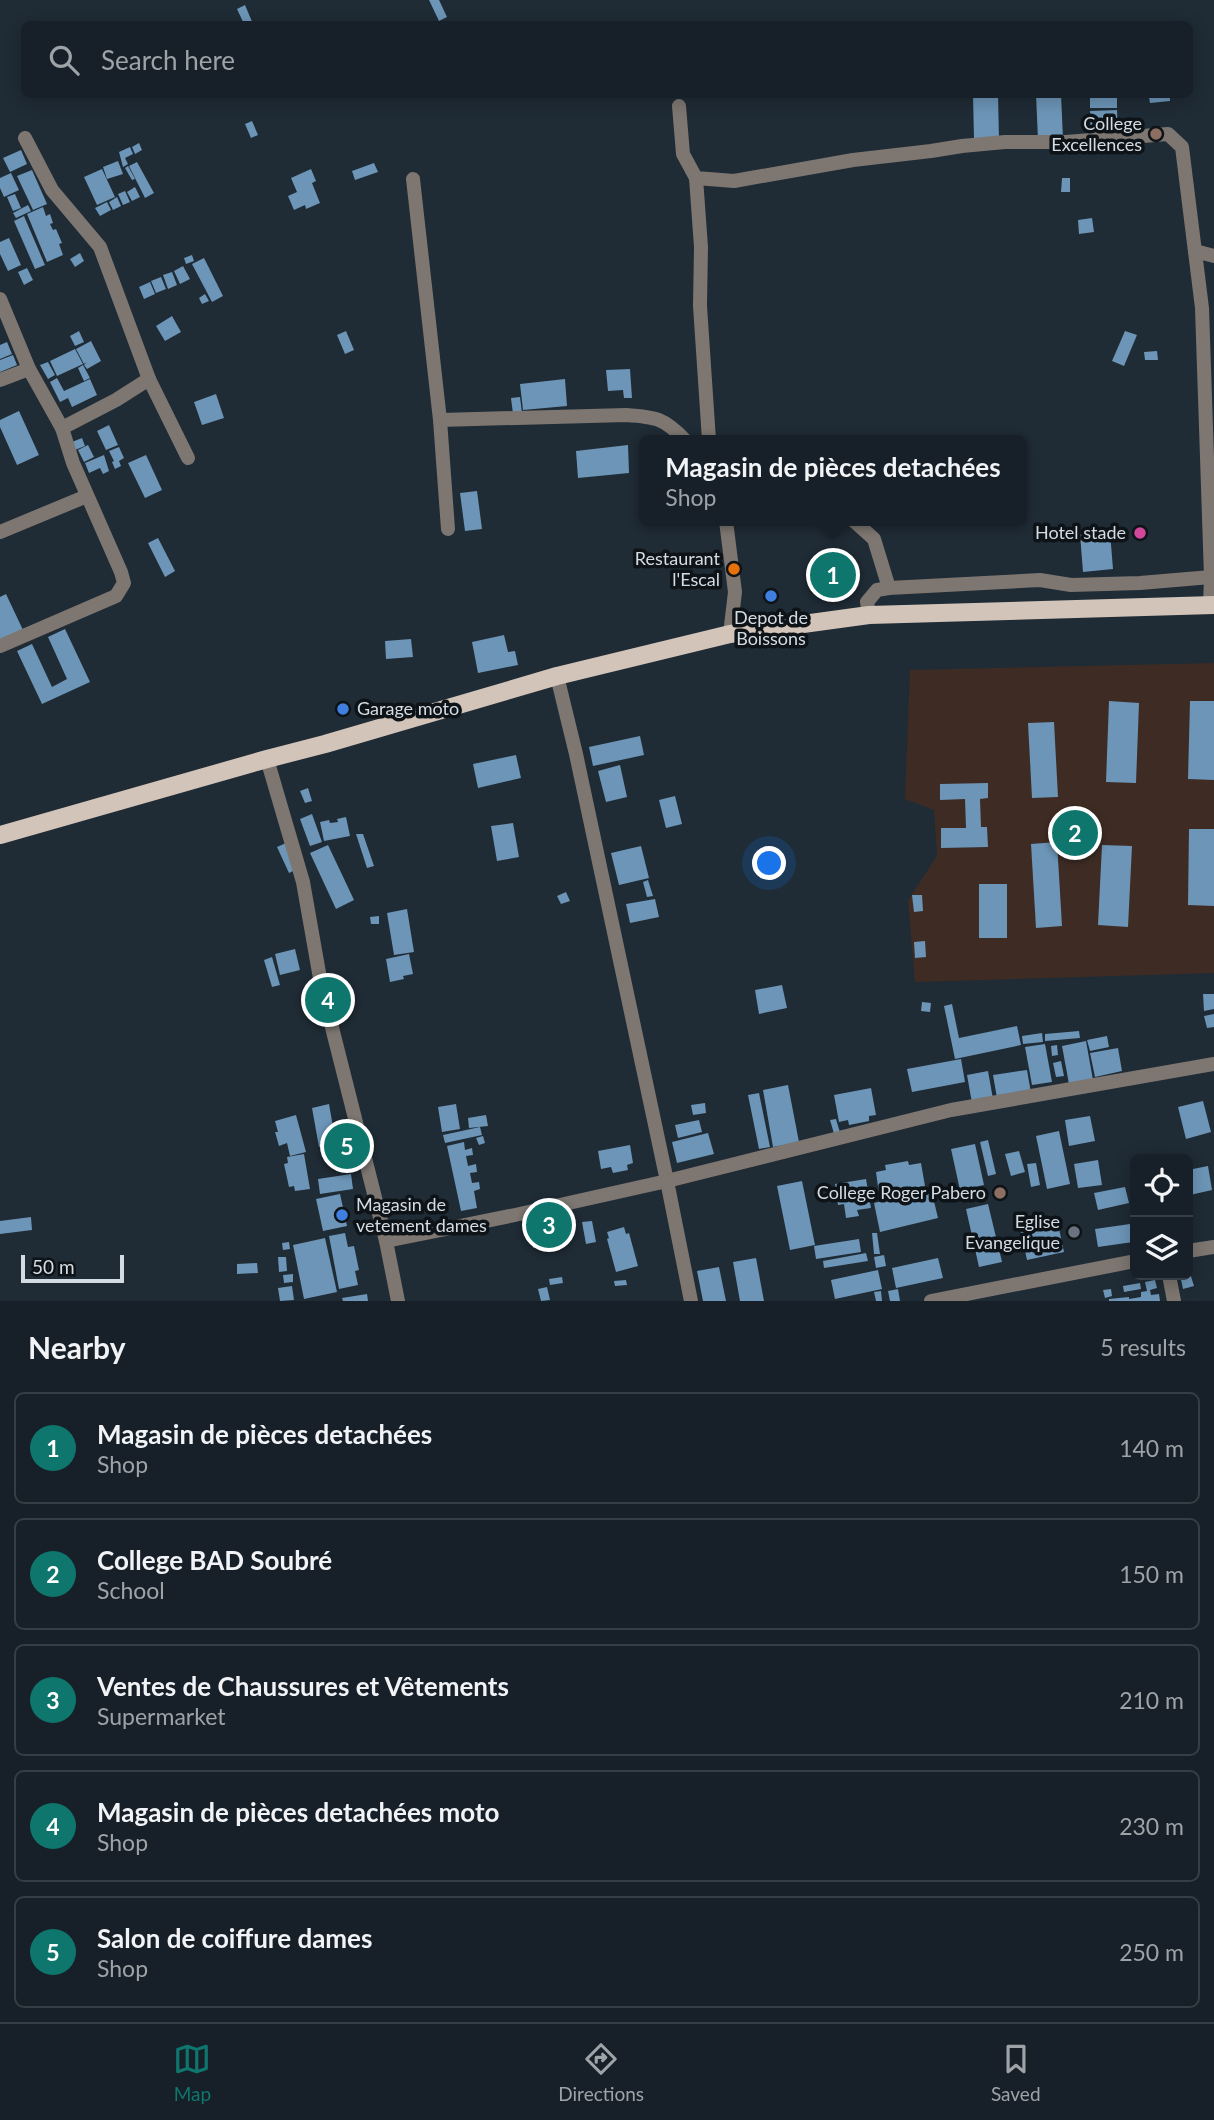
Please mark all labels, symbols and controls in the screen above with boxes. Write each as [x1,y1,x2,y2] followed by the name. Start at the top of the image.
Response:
[21,21,1193,98] search box
[45,41,83,79] icon: search
[101,44,235,76] text: Search here
[1051,112,1142,155] place label: College Excellences
[1148,126,1164,142] marker: College Excellences
[639,435,1027,526] popup
[665,451,1001,483] text: Magasin de pièces detachées
[665,483,716,511] text: Shop
[1035,521,1126,543] place label: Hotel stade
[1132,525,1148,541] marker: Hotel stade
[635,547,721,590] place label: Restaurant l'Escal
[810,549,856,601] pin: 1
[726,561,742,577] marker: Restaurant l'Escal
[763,588,779,604] marker: Depot de Boissons
[734,606,808,649] place label: Depot de Boissons
[357,697,459,719] place label: Garage moto
[335,701,351,717] marker: Garage moto
[1052,807,1098,859] pin: 2
[752,846,786,880] your location
[305,974,351,1026] pin: 4
[324,1120,370,1172] pin: 5
[1130,1154,1193,1280] map controls
[1130,1154,1193,1217] button: locate
[817,1181,986,1203] place label: College Roger Pabero
[992,1185,1008,1201] marker: College Roger Pabero
[356,1193,487,1236] place label: Magasin de vetement dames
[526,1199,572,1251] pin: 3
[334,1207,350,1223] marker: Magasin de vetement dames
[965,1210,1060,1253] place label: Eglise Evangelique
[1130,1217,1193,1280] button: layers
[1066,1224,1082,1240] marker: Eglise Evangelique
[21,1252,124,1284] scale bar
[32,1255,75,1278] text: 50 m
[28,1329,126,1365] text: Nearby
[1100,1333,1186,1361] text: 5 results
[97,1418,432,1450] text: Magasin de pièces detachées
[46,1434,60,1462] text: 1
[1119,1434,1184,1462] text: 140 m
[97,1450,148,1478] text: Shop
[97,1544,332,1576] text: College BAD Soubré
[46,1560,60,1588] text: 2
[1119,1560,1184,1588] text: 150 m
[97,1576,165,1604] text: School
[97,1670,509,1702] text: Ventes de Chaussures et Vêtements
[46,1686,60,1714] text: 3
[1119,1686,1184,1714] text: 210 m
[97,1702,226,1730] text: Supermarket
[97,1796,500,1828] text: Magasin de pièces detachées moto
[46,1812,60,1840] text: 4
[1119,1812,1184,1840] text: 230 m
[97,1828,148,1856] text: Shop
[97,1922,372,1954] text: Salon de coiffure dames
[46,1938,60,1966] text: 5
[1119,1938,1184,1966] text: 250 m
[97,1954,148,1982] text: Shop
[173,2040,211,2105] tab: Map
[558,2040,644,2105] tab: Directions
[991,2040,1041,2105] tab: Saved

